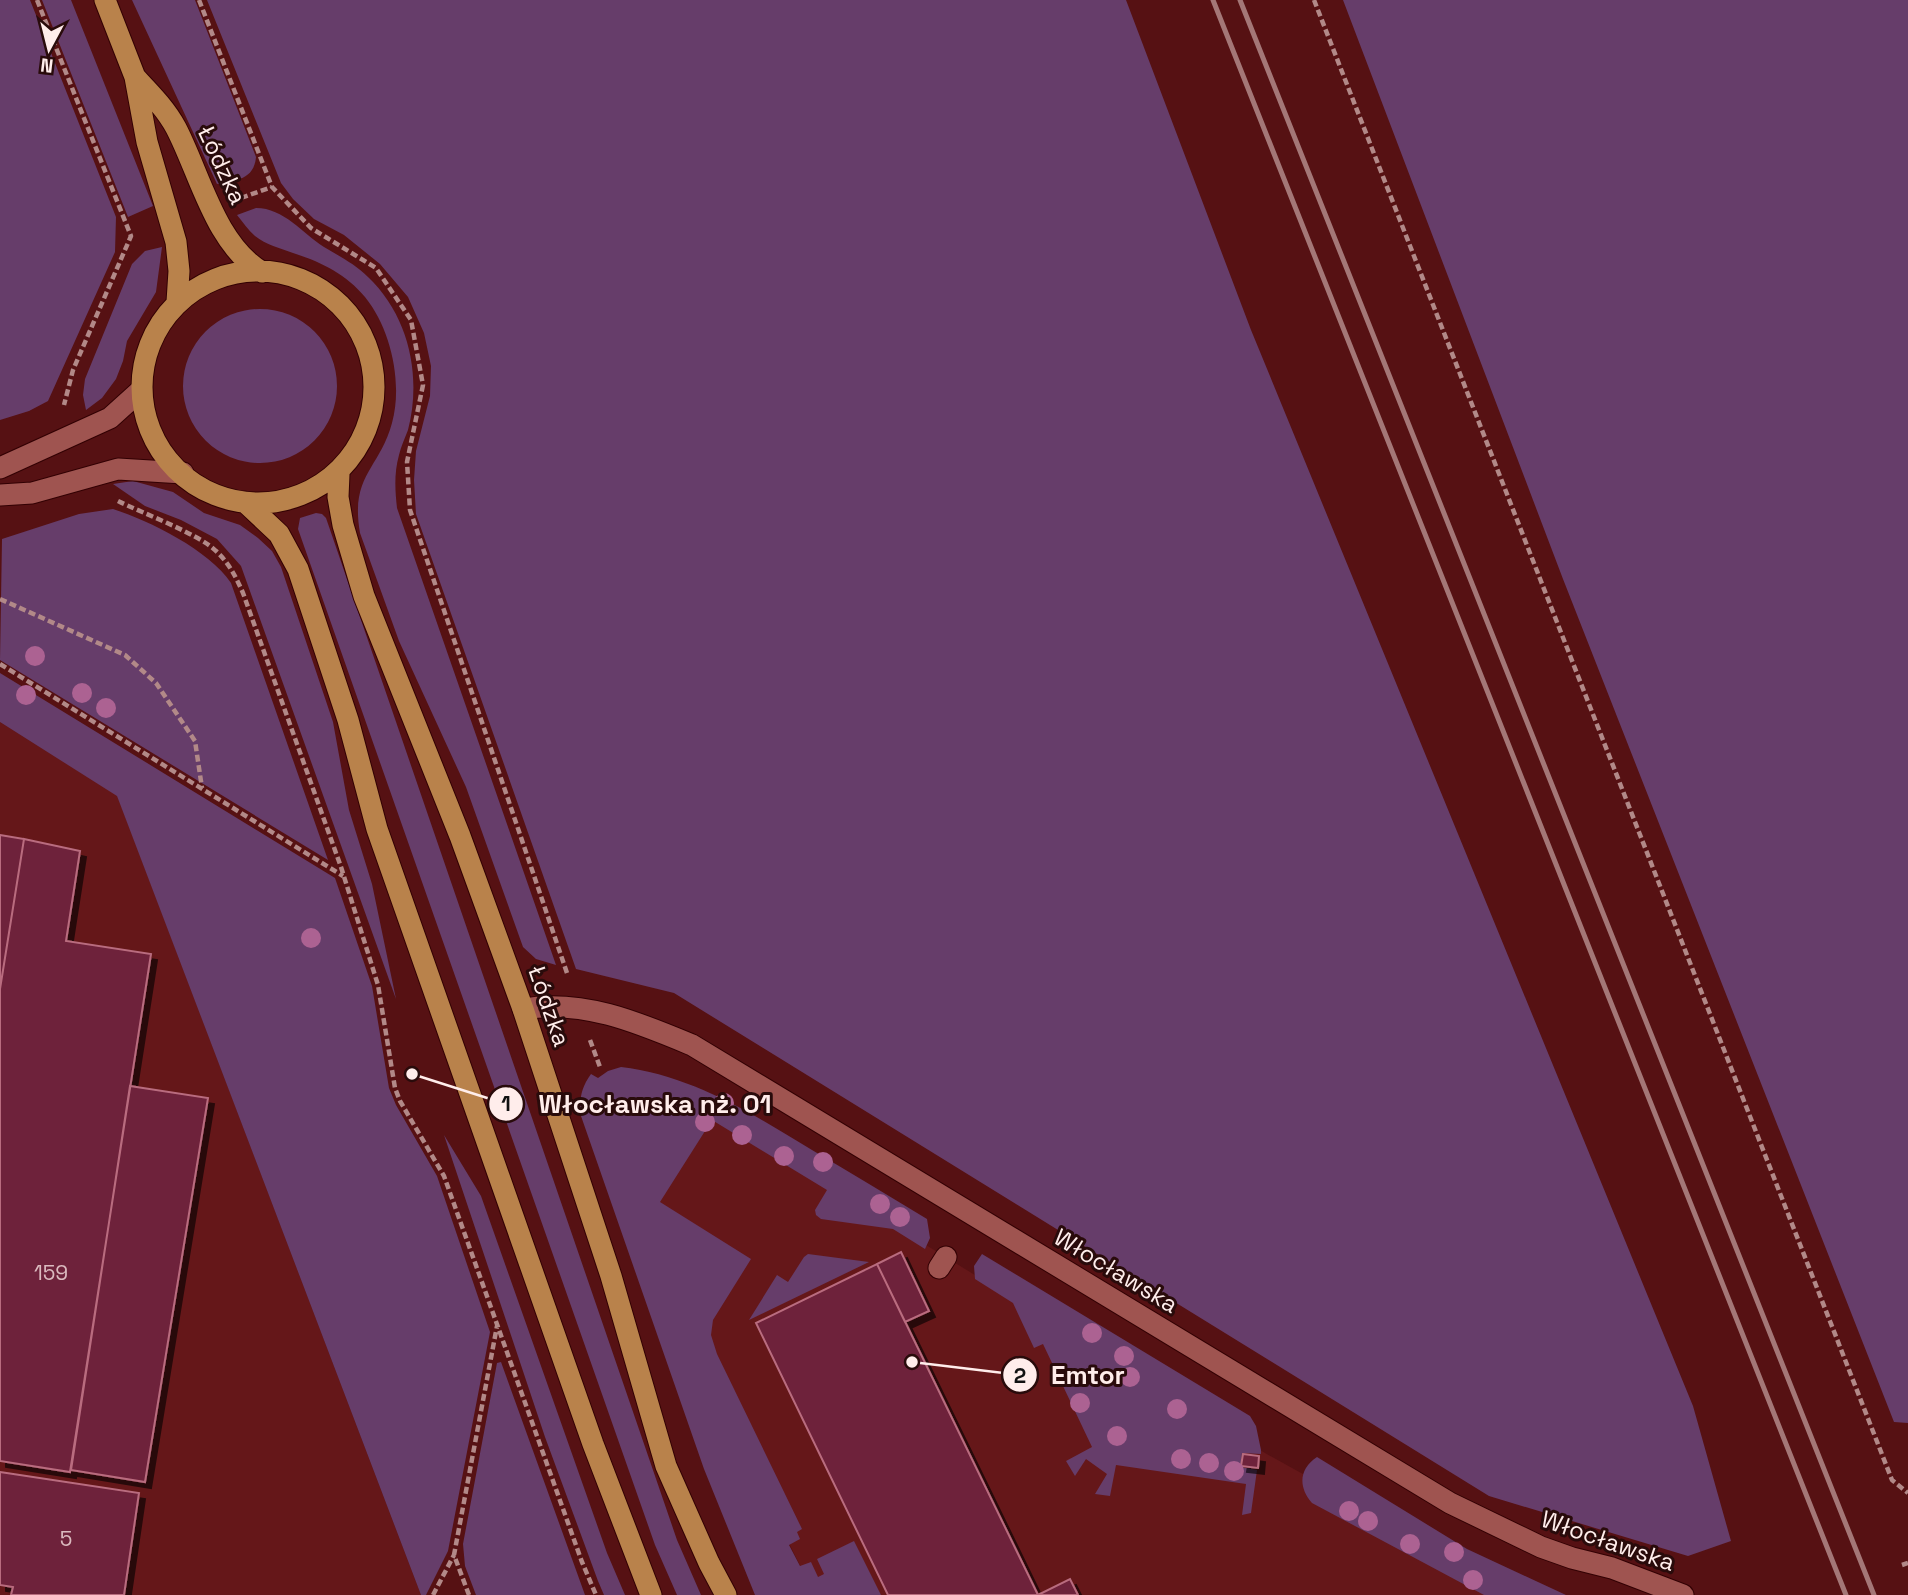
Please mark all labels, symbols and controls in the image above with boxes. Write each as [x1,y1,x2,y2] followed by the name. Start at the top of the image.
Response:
[14,14,84,84] north arrow
[39,52,55,79] text: N
[191,120,254,209] street label: Łódzka
[521,961,578,1051] street label: Łódzka
[489,1080,785,1127] callout: Włocławska nż. 01
[539,1087,771,1121] text: Włocławska nż. 01
[501,1090,511,1117] text: 1
[1049,1221,1184,1320] street label: Włocławska
[34,1259,68,1286] house number: 159
[1002,1352,1139,1399] callout: Emtor
[1051,1358,1125,1392] text: Emtor
[1014,1362,1026,1389] text: 2
[1537,1503,1679,1578] street label: Włocławska
[60,1525,72,1552] house number: 5

